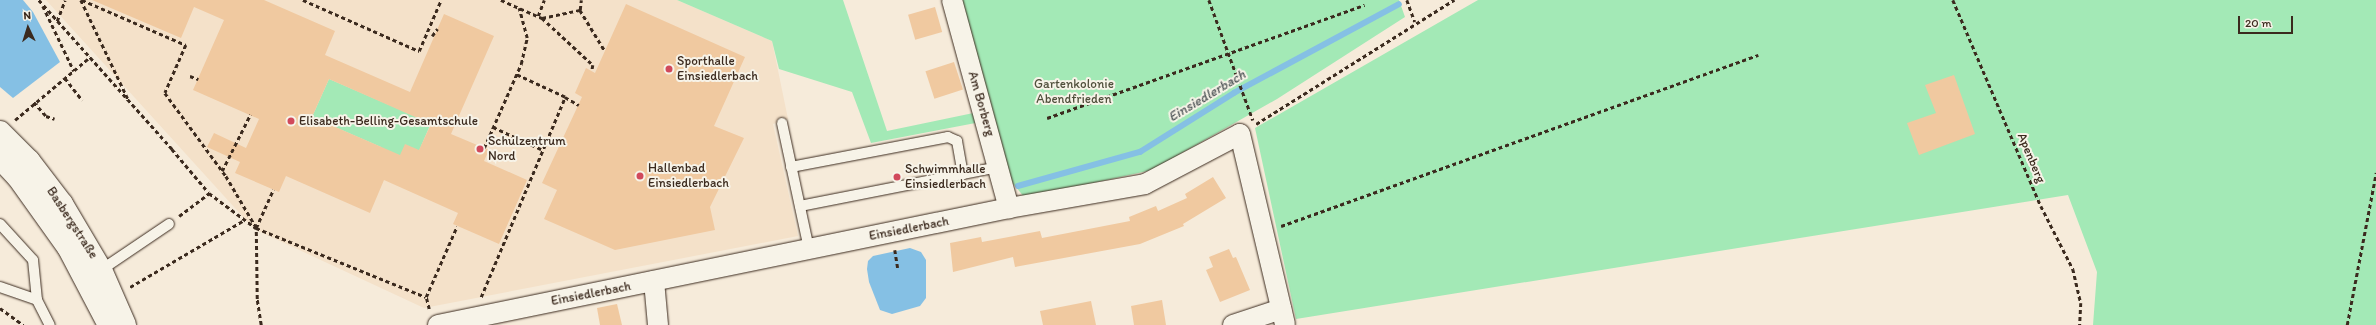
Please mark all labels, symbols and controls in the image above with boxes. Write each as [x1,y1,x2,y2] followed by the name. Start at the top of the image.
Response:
[8,8,48,48] north arrow
[2240,8,2295,34] scale bar
[23,9,31,22] text: N
[2245,16,2272,30] text: 20 m
[677,54,758,85] place label: Sporthalle Einsiedlerbach
[664,64,674,74] marker: Sporthalle Einsiedlerbach
[1165,66,1249,126] water label: Einsiedlerbach
[964,70,998,138] street label: Am Borberg
[1034,77,1114,108] park label: Gartenkolonie Abendfrieden
[299,113,478,129] place label: Elisabeth-Belling-Gesamtschule
[286,116,296,126] marker: Elisabeth-Belling-Gesamtschule
[2013,131,2049,185] street label: Apenberg
[488,134,566,165] place label: Schulzentrum Nord
[475,144,485,154] marker: Schulzentrum Nord
[648,161,729,192] place label: Hallenbad Einsiedlerbach
[905,162,986,193] place label: Schwimmhalle Einsiedlerbach
[635,171,645,181] marker: Hallenbad Einsiedlerbach
[892,172,902,182] marker: Schwimmhalle Einsiedlerbach
[43,184,101,262] street label: Basbergstraße
[868,214,950,244] street label: Einsiedlerbach
[550,279,632,309] street label: Einsiedlerbach

